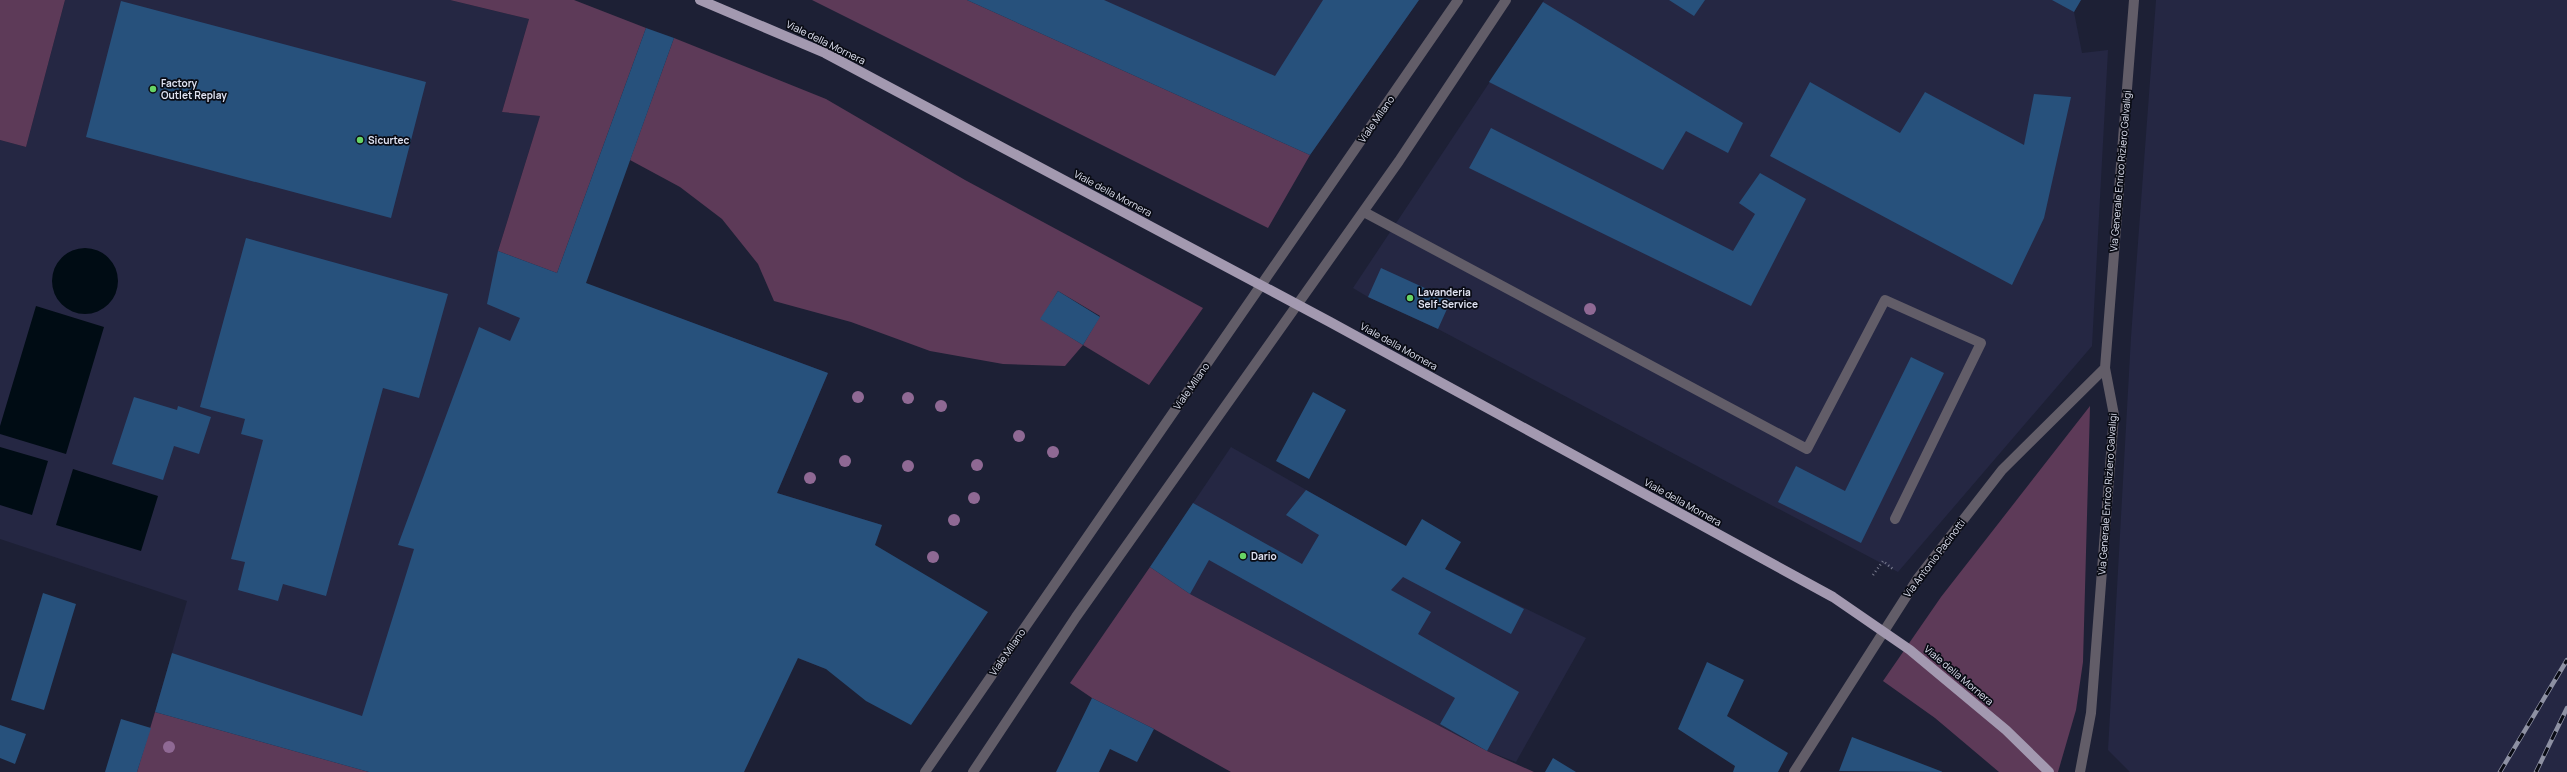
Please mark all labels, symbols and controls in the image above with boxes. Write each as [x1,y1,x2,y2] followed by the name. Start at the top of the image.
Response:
[784,17,868,67] street label: Viale della Mornera
[161,76,227,102] place label: Factory Outlet Replay
[148,84,158,94] marker: Factory Outlet Replay
[2106,90,2134,252] street label: Via Generale Enrico Riziero Galvaligi
[1355,93,1397,145] street label: Viale Milano
[368,133,409,147] place label: Sicurtec
[355,135,365,145] marker: Sicurtec
[1072,167,1154,219] street label: Viale della Mornera
[1418,285,1478,311] place label: Lavanderia Self-Service
[1405,293,1415,303] marker: Lavanderia Self-Service
[1358,319,1440,373] street label: Viale della Mornera
[1170,360,1212,412] street label: Viale Milano
[2094,413,2120,575] street label: Via Generale Enrico Riziero Galvaligi
[1642,475,1724,529] street label: Viale della Mornera
[1900,516,1968,600] street label: Via Antonio Pacinotti
[1251,549,1277,563] place label: Dario
[1238,551,1248,561] marker: Dario
[986,626,1028,678] street label: Viale Milano
[1921,642,1997,708] street label: Viale della Mornera

